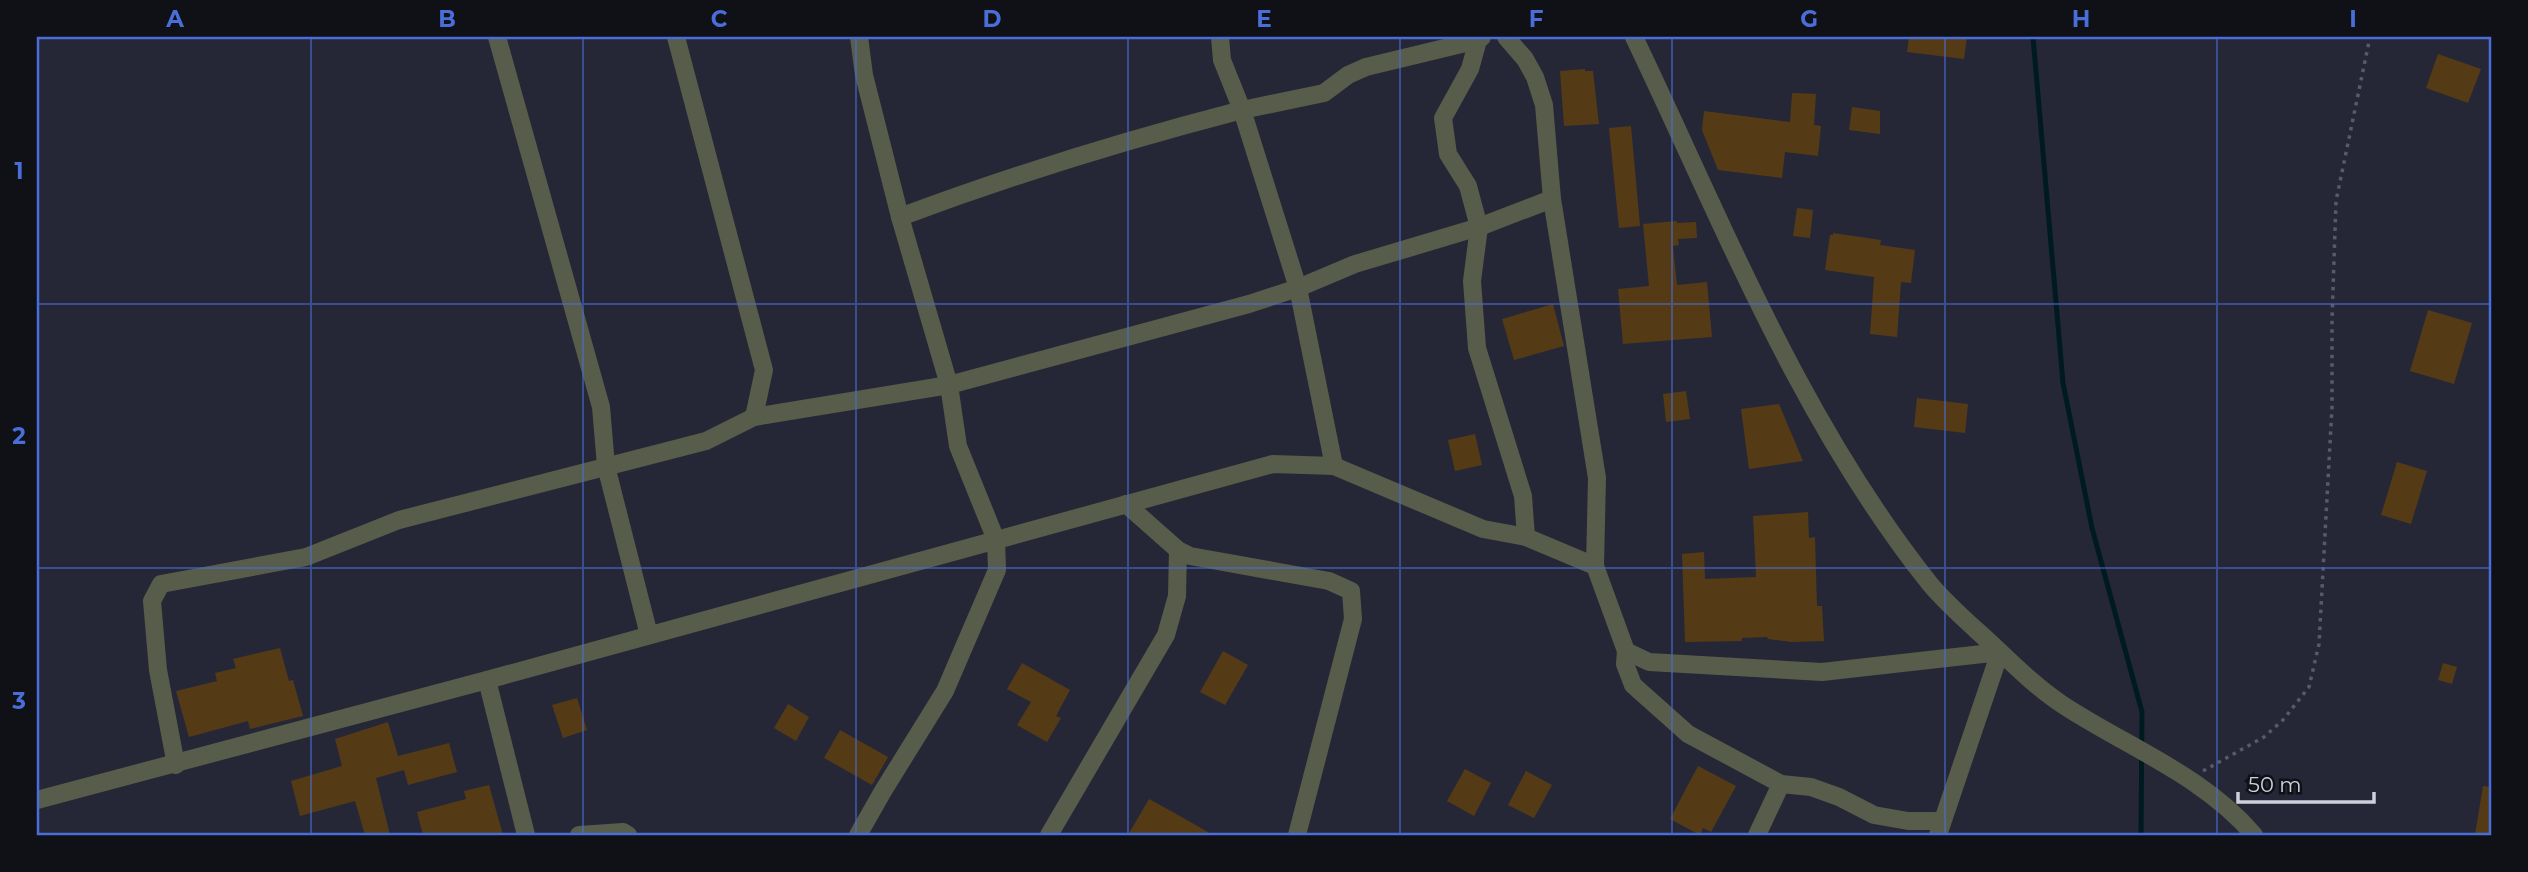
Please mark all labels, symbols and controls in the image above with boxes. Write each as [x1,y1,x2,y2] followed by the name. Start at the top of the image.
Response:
[165,5,184,33] text: A
[438,5,456,33] text: B
[711,5,728,33] text: C
[983,5,1002,33] text: D
[1256,5,1272,33] text: E
[1529,5,1544,33] text: F
[1800,5,1818,33] text: G
[2072,5,2090,33] text: H
[2349,5,2357,33] text: I
[14,157,24,185] text: 1
[12,422,26,450] text: 2
[11,687,26,715] text: 3
[2238,760,2374,804] scale bar
[2248,772,2302,797] text: 50 m

